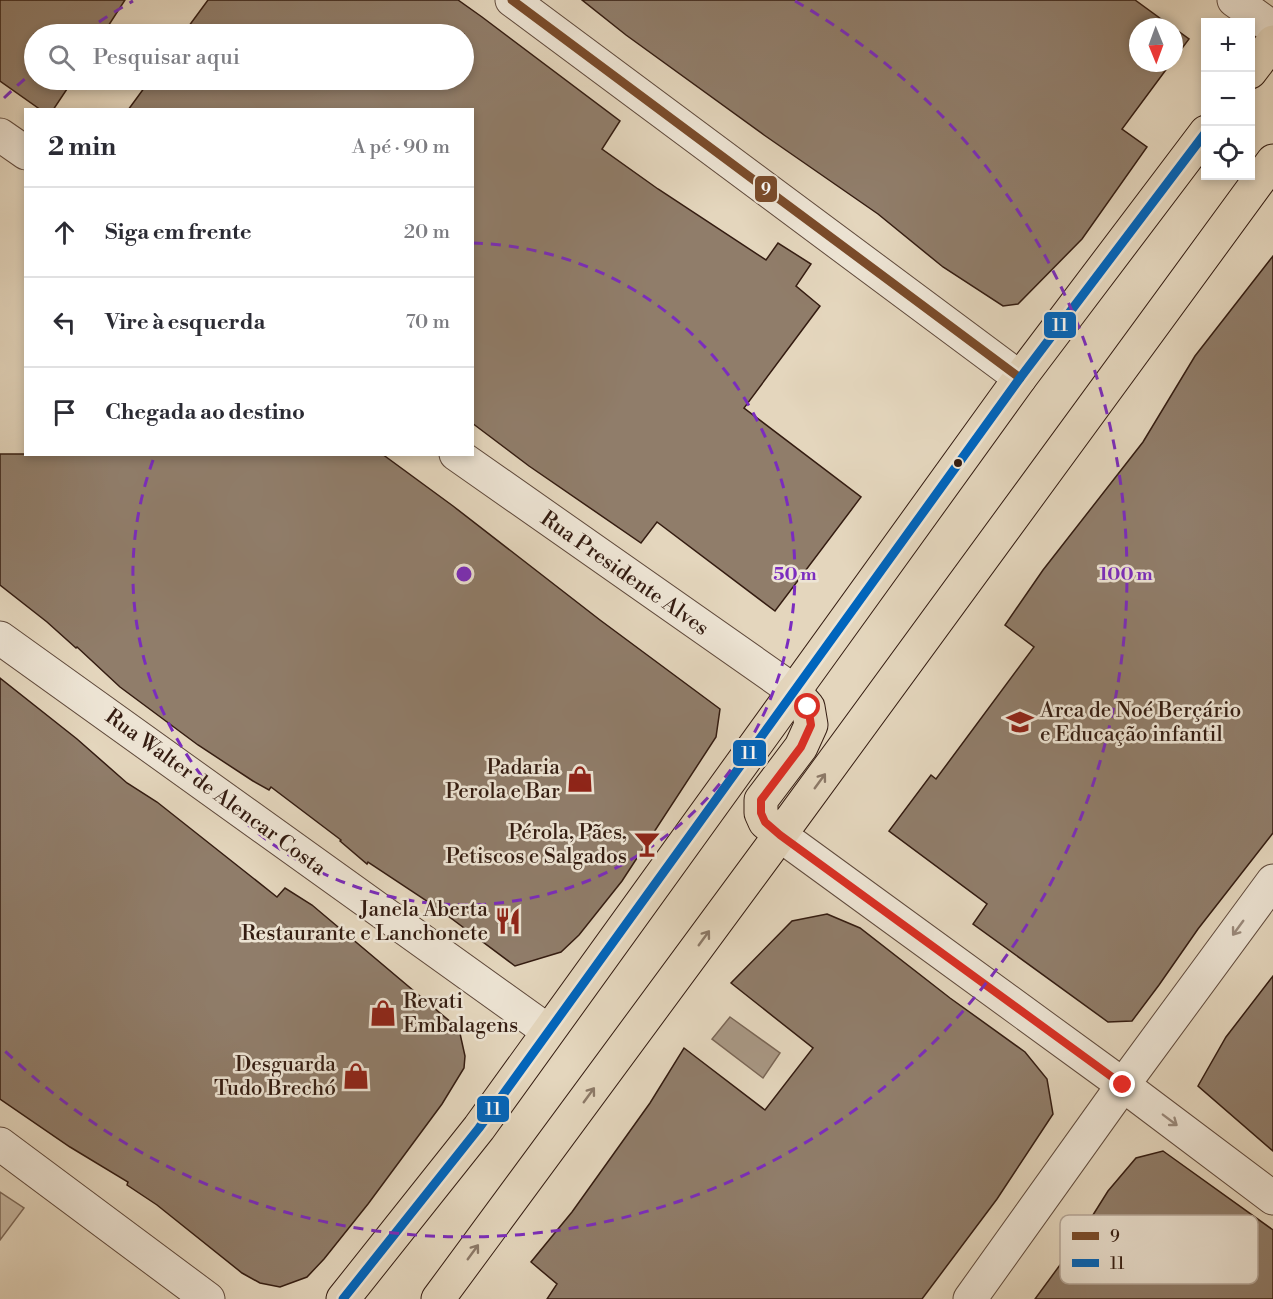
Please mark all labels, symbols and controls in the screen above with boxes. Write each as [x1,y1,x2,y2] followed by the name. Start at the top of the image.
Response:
[1129,18,1183,72] north arrow
[1201,18,1255,180] map controls
[1201,18,1255,72] button: +
[24,24,474,90] search box
[45,41,78,74] icon: search
[93,44,240,71] text: Pesquisar aqui
[1201,72,1255,126] button: −
[1201,126,1255,180] button: locate
[48,131,116,163] text: 2 min
[352,135,450,160] text: A pé · 90 m
[754,175,778,203] line badge: 9
[761,180,771,200] text: 9
[48,216,81,249] icon: ahead
[105,219,252,246] text: Siga em frente
[404,220,450,245] text: 20 m
[48,306,81,339] icon: left
[105,309,265,336] text: Vire à esquerda
[406,310,450,335] text: 70 m
[1043,311,1077,339] line badge: 11
[1052,316,1068,336] text: 11
[48,396,81,429] icon: arrive
[105,399,305,426] text: Chegada ao destino
[952,457,964,469] unlabelled marker
[535,506,714,642] street label: Rua Presidente Alves
[773,563,817,586] text: 50 m
[1099,563,1153,586] text: 100 m
[454,564,474,584] centre of rings
[794,693,820,719] route start
[1039,698,1241,748] place label: Arca de Noé Berçário e Educação infantil
[100,704,331,882] street label: Rua Walter de Alencar Costa
[1005,707,1035,737] school or university icon: Arca de Noé Berçário e Educação infantil
[732,739,767,767] line badge: 11
[741,744,757,764] text: 11
[445,755,560,805] place label: Padaria Perola e Bar
[565,764,595,794] shop icon: Padaria Perola e Bar
[814,773,826,789] one-way arrow
[446,820,627,870] place label: Pérola, Pães, Petiscos e Salgados
[632,829,662,859] bar icon: Pérola, Pães, Petiscos e Salgados
[241,897,488,947] place label: Janela Aberta Restaurante e Lanchonete
[493,906,523,936] restaurant icon: Janela Aberta Restaurante e Lanchonete
[1232,920,1245,936] one-way arrow
[698,930,711,946] one-way arrow
[403,989,518,1039] place label: Revati Embalagens
[368,998,398,1028] shop icon: Revati Embalagens
[214,1052,336,1102] place label: Desguarda Tudo Brechó
[341,1061,371,1091] shop icon: Desguarda Tudo Brechó
[1109,1071,1135,1097] route end
[582,1087,595,1103] one-way arrow
[476,1095,510,1123] line badge: 11
[485,1100,501,1120] text: 11
[1161,1114,1177,1127] one-way arrow
[1060,1215,1258,1284] legend
[1110,1227,1120,1247] text: 9
[467,1244,479,1260] one-way arrow
[1110,1254,1124,1274] text: 11

